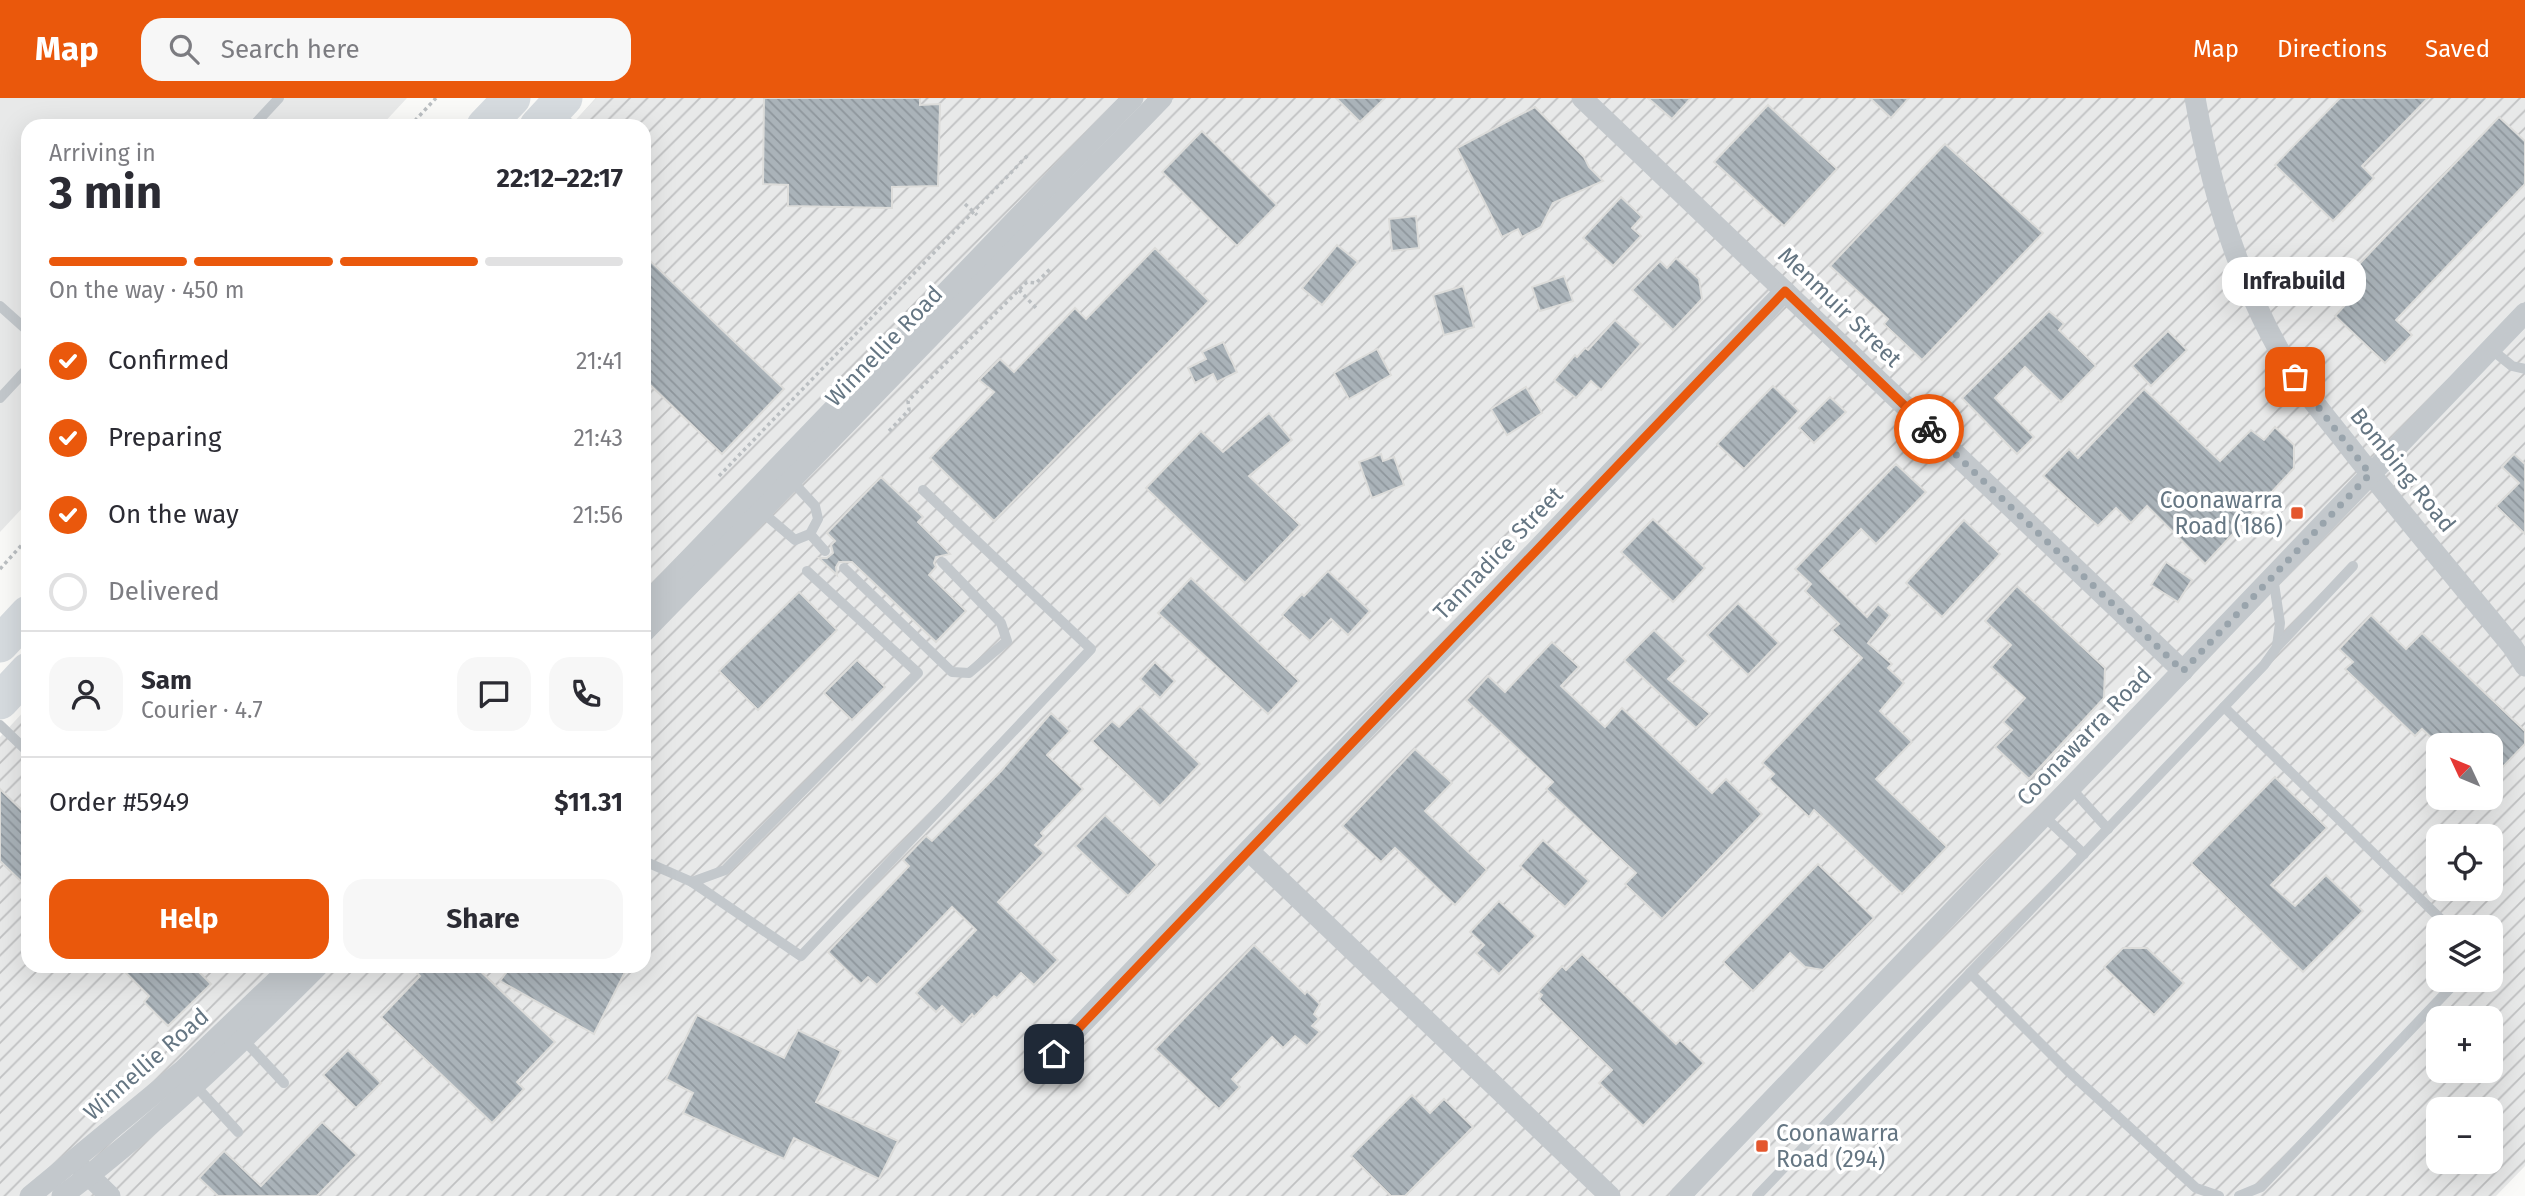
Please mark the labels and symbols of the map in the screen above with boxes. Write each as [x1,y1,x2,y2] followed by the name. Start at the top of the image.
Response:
[1772,241,1908,373] street label: Menmuir Street
[2223,258,2367,307] callout: Infrabuild
[820,280,948,412] street label: Winnellie Road
[2265,347,2325,407] pin
[1894,394,1964,464] courier
[2344,402,2462,538] street label: Bombing Road
[1427,480,1569,625] street label: Tannadice Street
[2160,486,2283,540] place label: Coonawarra Road (186)
[2289,505,2305,521] marker: Coonawarra Road (186)
[2011,661,2157,811] street label: Coonawarra Road
[2426,733,2502,810] north arrow
[78,1002,214,1126] street label: Winnellie Road
[1024,1024,1084,1084] pin
[1776,1119,1899,1173] place label: Coonawarra Road (294)
[1754,1138,1770,1154] marker: Coonawarra Road (294)

